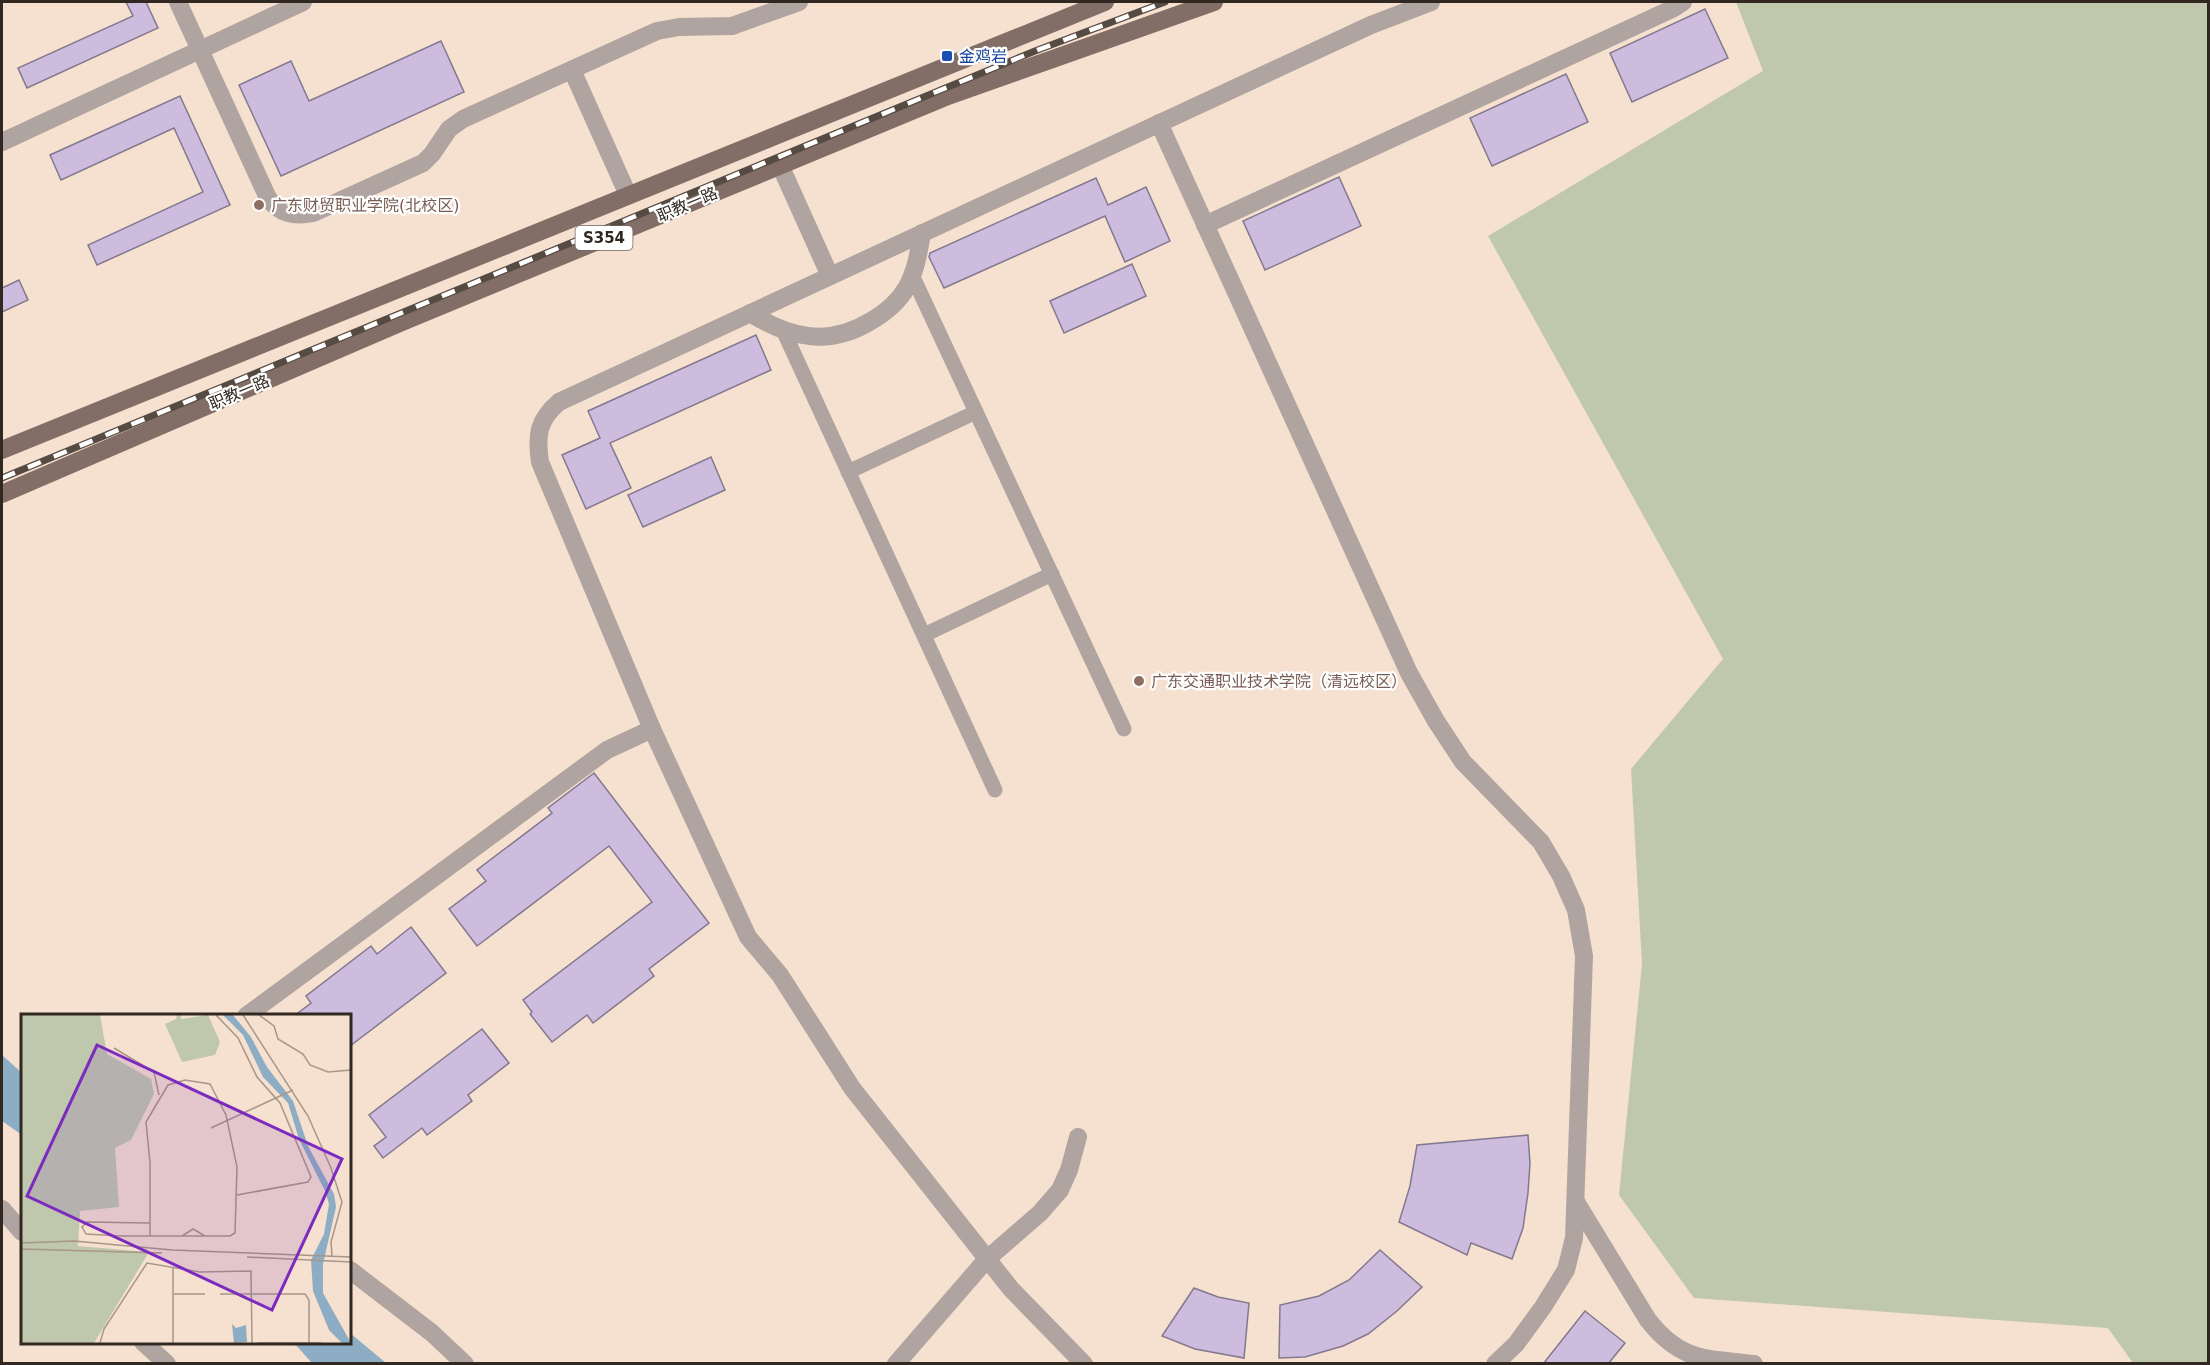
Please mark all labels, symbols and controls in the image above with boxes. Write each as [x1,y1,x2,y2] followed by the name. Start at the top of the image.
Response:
[959,47,1007,66] place label: 金鸡岩
[940,49,954,63] marker: 金鸡岩
[654,183,720,226] street label: 职教一路
[271,196,460,215] place label: 广东财贸职业学院(北校区)
[252,198,266,212] marker: 广东财贸职业学院(北校区)
[576,226,632,250] road number: S354
[206,371,272,414] street label: 职教一路
[1151,672,1407,691] place label: 广东交通职业技术学院（清远校区）
[1132,674,1146,688] marker: 广东交通职业技术学院（清远校区）
[21,1014,351,1344] inset map

